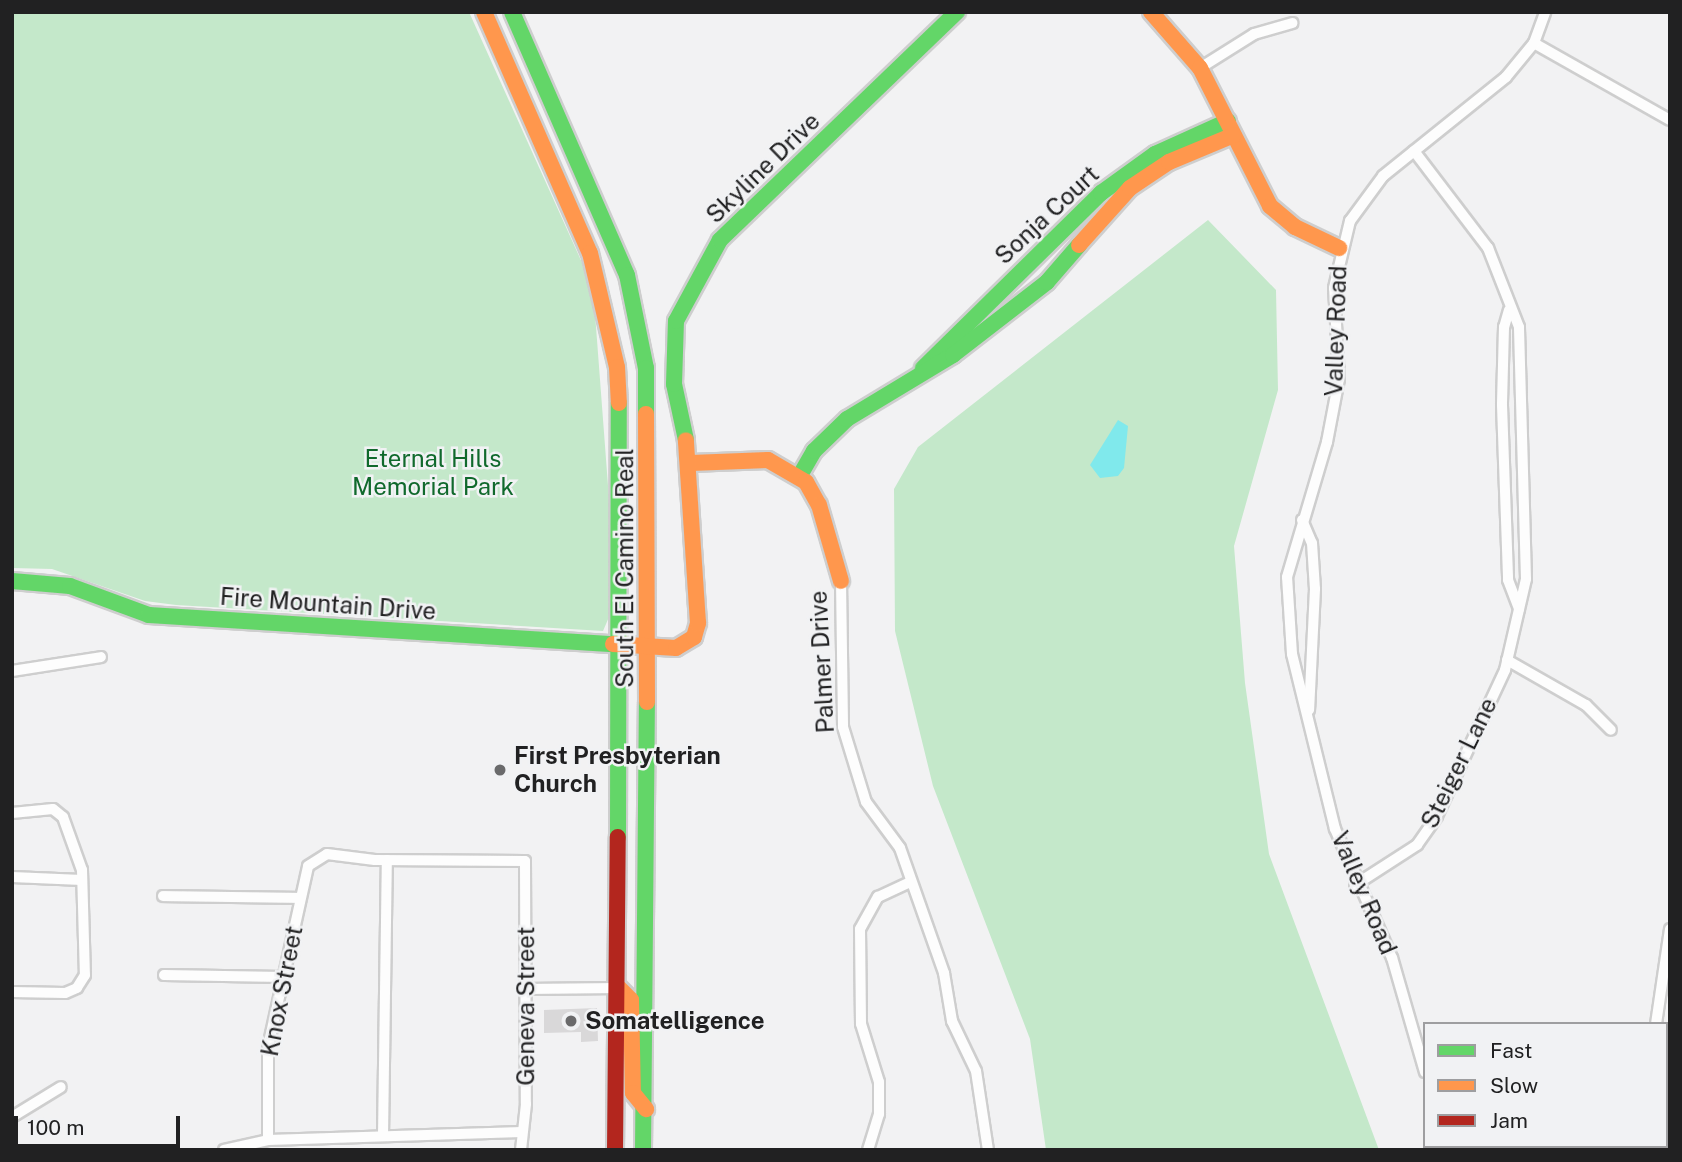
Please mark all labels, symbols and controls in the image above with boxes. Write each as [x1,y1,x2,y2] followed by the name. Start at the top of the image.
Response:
[700,107,826,229] street label: Skyline Drive
[989,160,1105,270] street label: Sonja Court
[1319,265,1353,397] street label: Valley Road
[352,445,514,501] park label: Eternal Hills Memorial Park
[611,448,639,688] street label: South El Camino Real
[219,582,437,626] street label: Fire Mountain Drive
[804,590,840,734] street label: Palmer Drive
[1415,693,1503,833] street label: Steiger Lane
[514,742,721,798] place label: First Presbyterian Church
[492,762,508,778] marker: First Presbyterian Church
[1325,827,1403,959] street label: Valley Road
[255,923,309,1059] street label: Knox Street
[512,926,540,1086] street label: Geneva Street
[585,1007,765,1035] place label: Somatelligence
[563,1013,579,1029] marker: Somatelligence
[1423,1022,1668,1148] legend
[1490,1038,1532,1063] text: Fast
[1490,1073,1538,1098] text: Slow
[18,1102,184,1146] scale bar
[1490,1108,1528,1133] text: Jam
[27,1115,84,1140] text: 100 m

